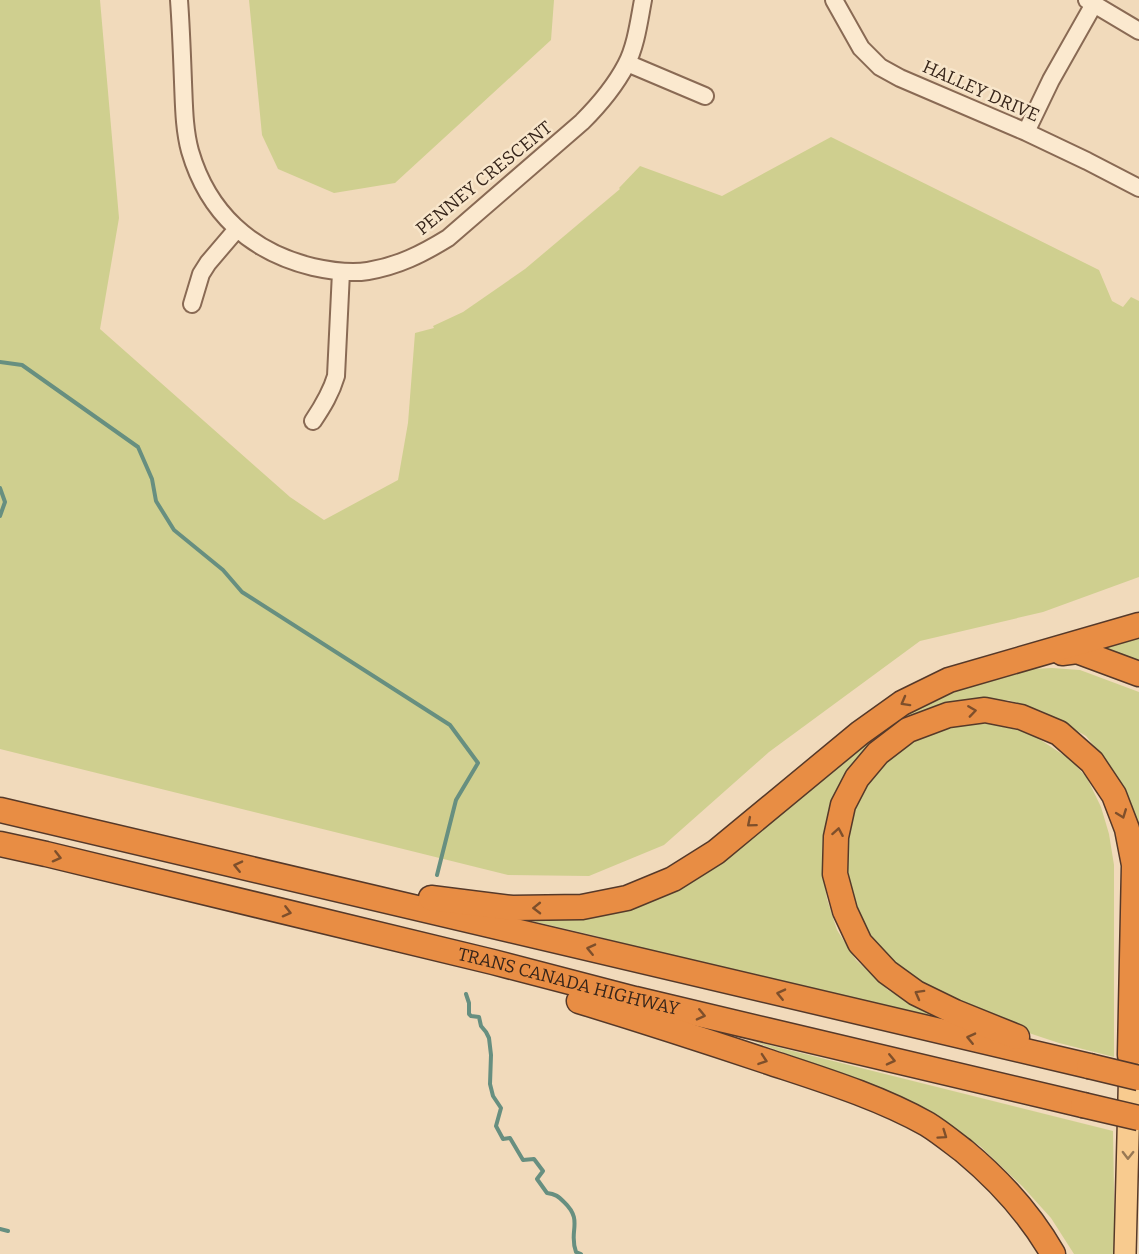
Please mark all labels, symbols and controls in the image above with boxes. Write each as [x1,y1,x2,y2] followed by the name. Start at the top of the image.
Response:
[919,55,1043,127] street label: HALLEY DRIVE
[412,116,557,240] street label: PENNEY CRESCENT
[900,695,911,706] one-way arrow
[967,706,976,718] one-way arrow
[1114,808,1127,819] one-way arrow
[747,815,758,826] one-way arrow
[831,827,843,836] one-way arrow
[52,849,62,862] one-way arrow
[233,860,243,873] one-way arrow
[533,901,542,914] one-way arrow
[282,905,292,918] one-way arrow
[456,943,682,1020] street label: TRANS CANADA HIGHWAY
[586,943,596,956] one-way arrow
[776,988,786,1001] one-way arrow
[915,990,926,1001] one-way arrow
[696,1008,706,1021] one-way arrow
[966,1033,976,1046] one-way arrow
[757,1053,768,1066] one-way arrow
[885,1053,895,1066] one-way arrow
[936,1128,947,1139] one-way arrow
[1121,1151,1134,1160] one-way arrow

